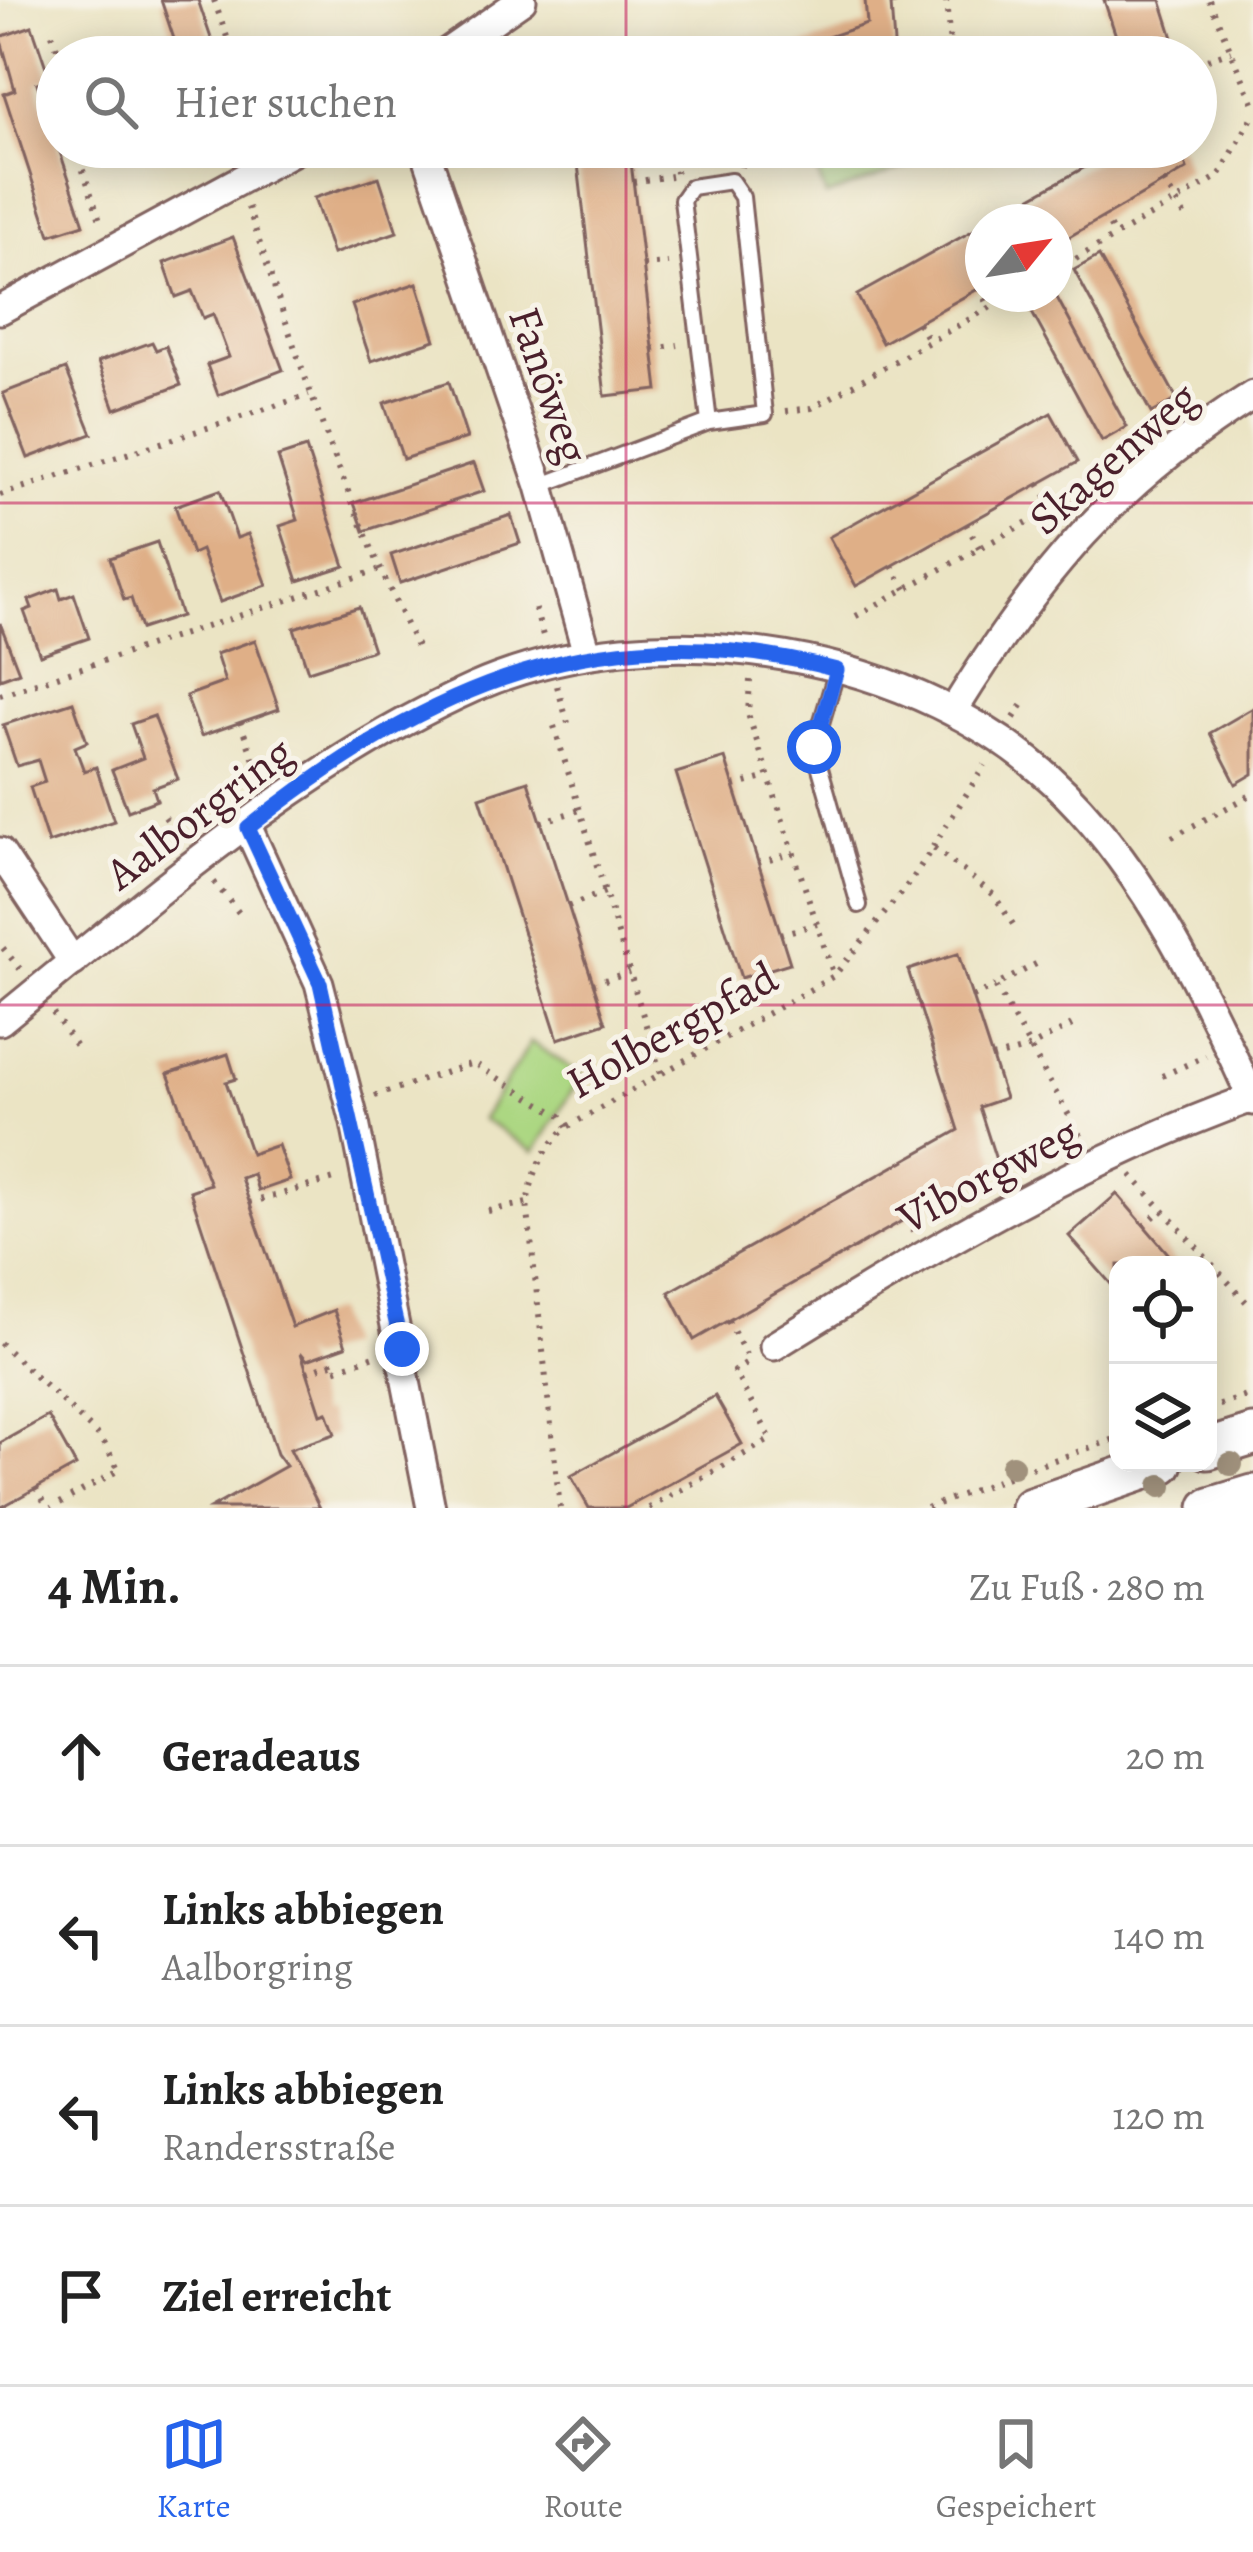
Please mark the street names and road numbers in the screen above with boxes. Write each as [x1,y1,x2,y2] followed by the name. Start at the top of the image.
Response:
[493,298,605,472] street label: Fanöweg
[1015,367,1211,549] street label: Skagenweg
[92,722,306,905] street label: Aalborgring
[555,946,789,1113] street label: Holbergpfad
[886,1101,1089,1249] street label: Viborgweg

